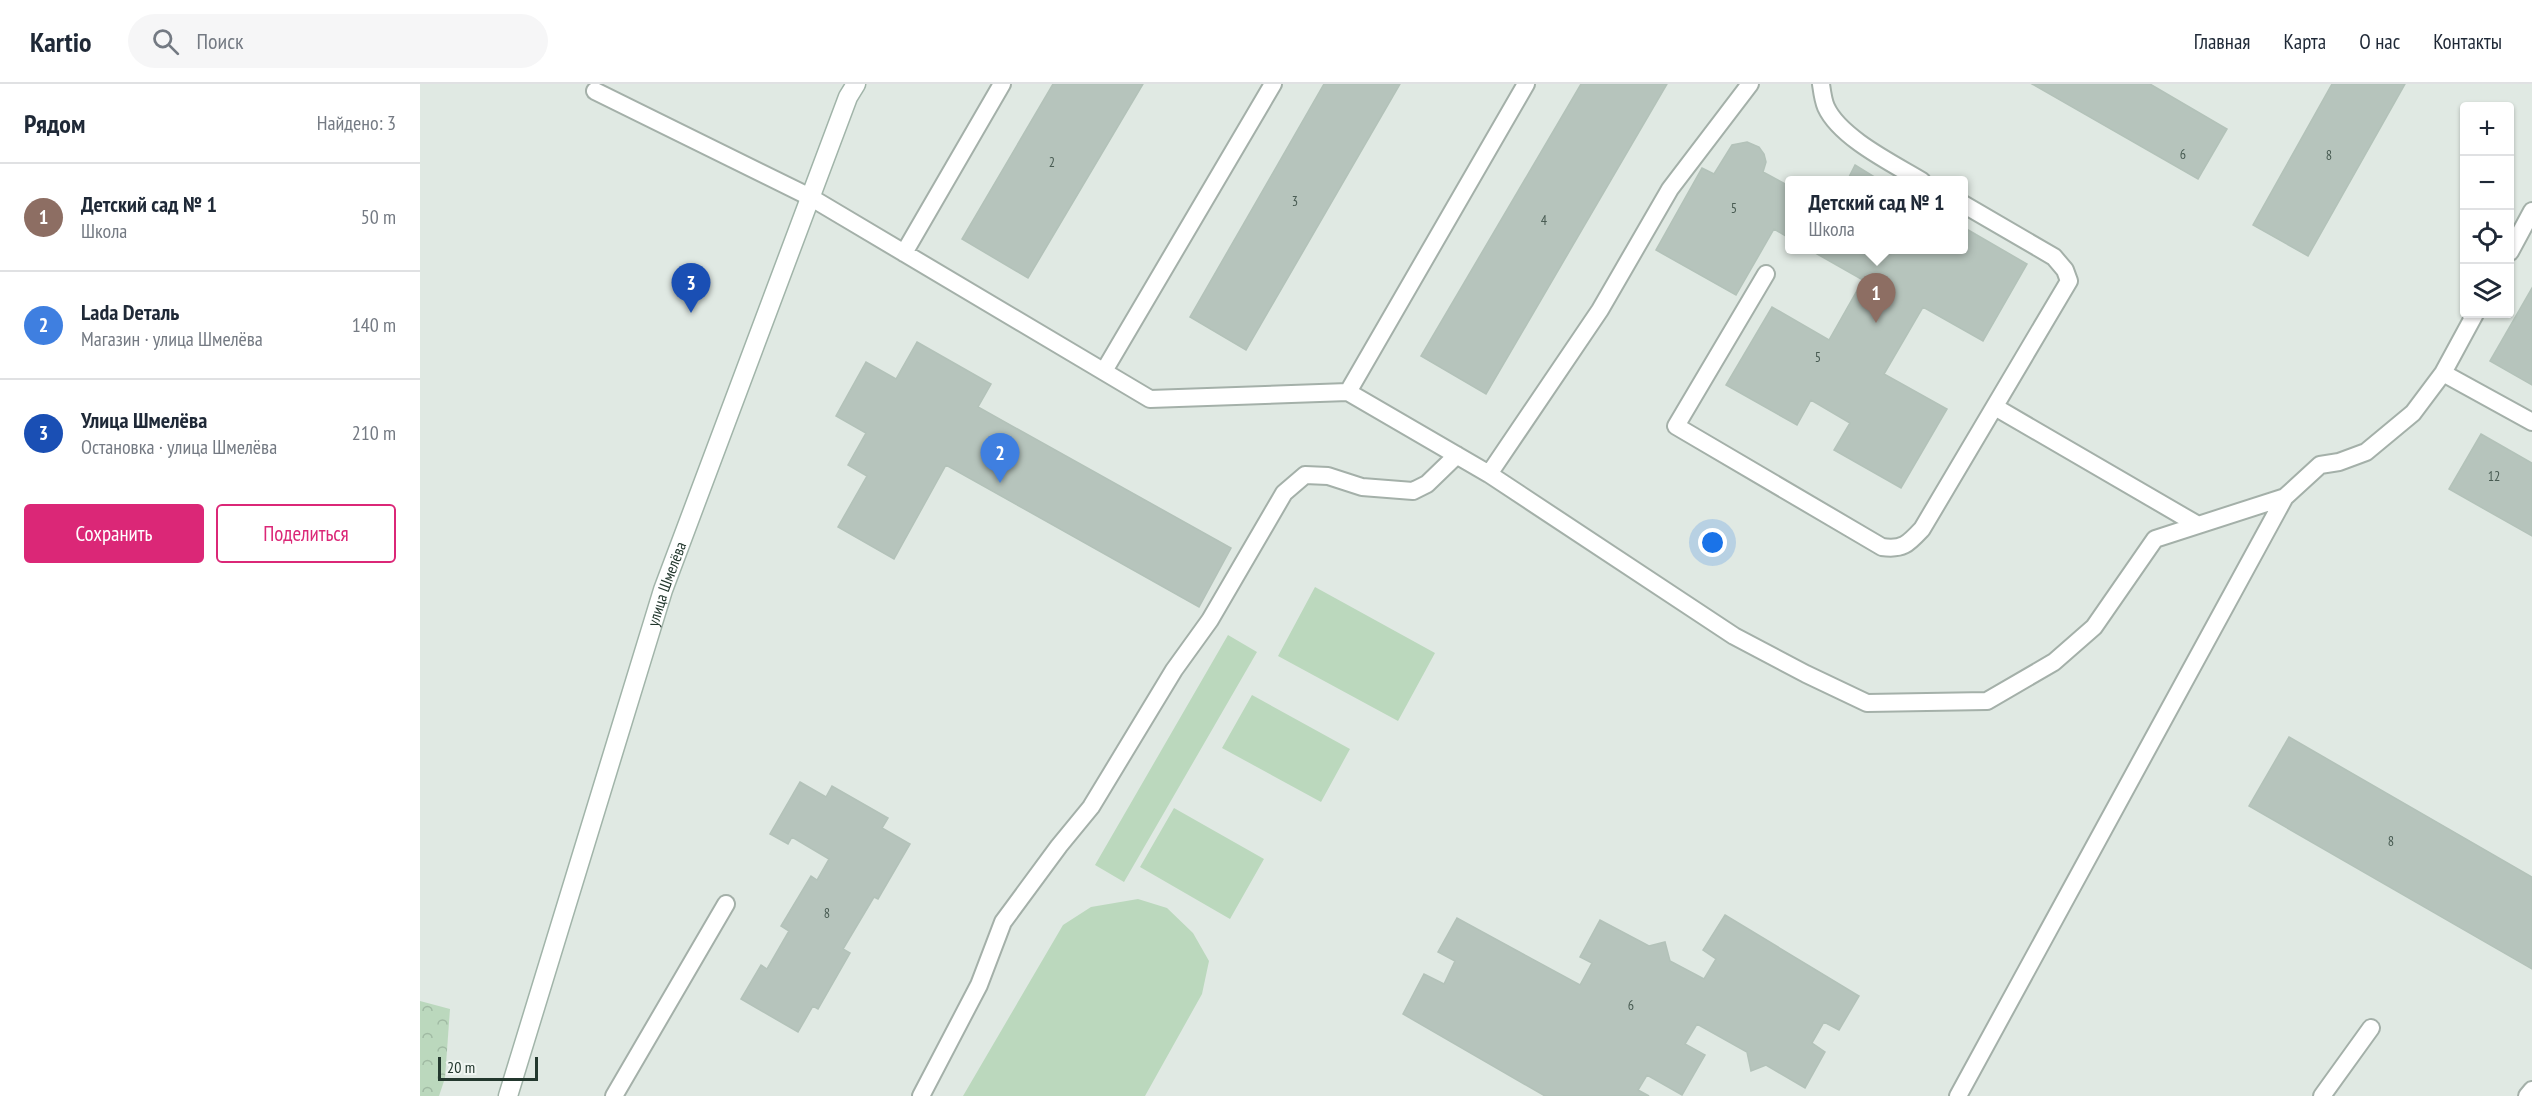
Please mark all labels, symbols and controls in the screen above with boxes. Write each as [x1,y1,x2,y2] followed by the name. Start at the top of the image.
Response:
[128,14,548,68] search box
[30,23,92,60] text: Kartio
[149,25,182,58] icon: search
[197,27,244,55] text: Поиск
[2194,28,2250,55] text: Главная
[2283,28,2326,55] text: Карта
[2359,28,2400,55] text: О нас
[2433,28,2502,55] text: Контакты
[2460,102,2514,318] map controls
[2460,102,2514,156] button: +
[24,107,85,140] text: Рядом
[317,110,396,136] text: Найдено: 3
[2180,145,2186,163] house number: 6
[2326,146,2332,164] house number: 8
[1049,153,1055,171] house number: 2
[2460,156,2514,210] button: −
[1785,176,1968,254] popup
[1809,188,1944,216] text: Детский сад № 1
[81,190,217,218] text: Детский сад № 1
[1292,192,1298,210] house number: 3
[1731,199,1737,217] house number: 5
[39,204,48,230] text: 1
[361,204,396,230] text: 50 m
[2460,210,2514,264] button: locate
[1541,211,1548,229] house number: 4
[1809,216,1855,242] text: Школа
[81,218,127,244] text: Школа
[672,264,710,313] pin: 3
[2460,264,2514,318] button: layers
[1856,274,1896,323] pin: 1
[81,298,179,326] text: Lada Dеталь
[39,312,48,338] text: 2
[352,312,396,338] text: 140 m
[81,326,263,352] text: Магазин · улица Шмелёва
[1815,348,1821,366] house number: 5
[81,406,207,434] text: Улица Шмелёва
[39,420,48,446] text: 3
[352,420,396,446] text: 210 m
[81,434,277,460] text: Остановка · улица Шмелёва
[980,434,1020,483] pin: 2
[2488,467,2500,485] house number: 12
[24,504,204,563] button: Сохранить
[216,504,396,563] button: Поделиться
[1698,528,1727,557] your location
[643,539,690,629] street label: улица Шмелёва
[2388,832,2394,850] house number: 8
[824,904,830,922] house number: 8
[1628,996,1634,1014] house number: 6
[438,1054,538,1082] scale bar
[447,1057,475,1077] text: 20 m

